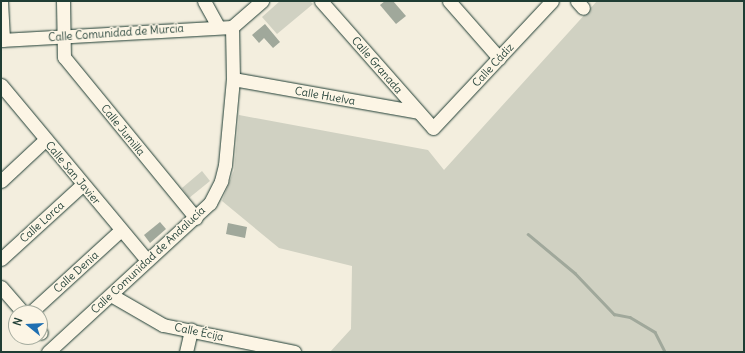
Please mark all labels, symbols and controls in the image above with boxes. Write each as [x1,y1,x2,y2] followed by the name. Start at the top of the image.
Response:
[48,22,184,44] street label: Calle Comunidad de Murcia
[349,34,405,96] street label: Calle Granada
[470,41,516,89] street label: Calle Cádiz
[294,84,356,108] street label: Calle Huelva
[98,102,148,158] street label: Calle Jumilla
[43,139,103,207] street label: Calle San Javier
[17,199,67,245] street label: Calle Lorca
[88,204,208,316] street label: Calle Comunidad de Andalucía
[51,248,101,296] street label: Calle Denia
[8,305,48,345] north arrow
[10,316,25,327] text: N
[173,320,225,344] street label: Calle Écija

